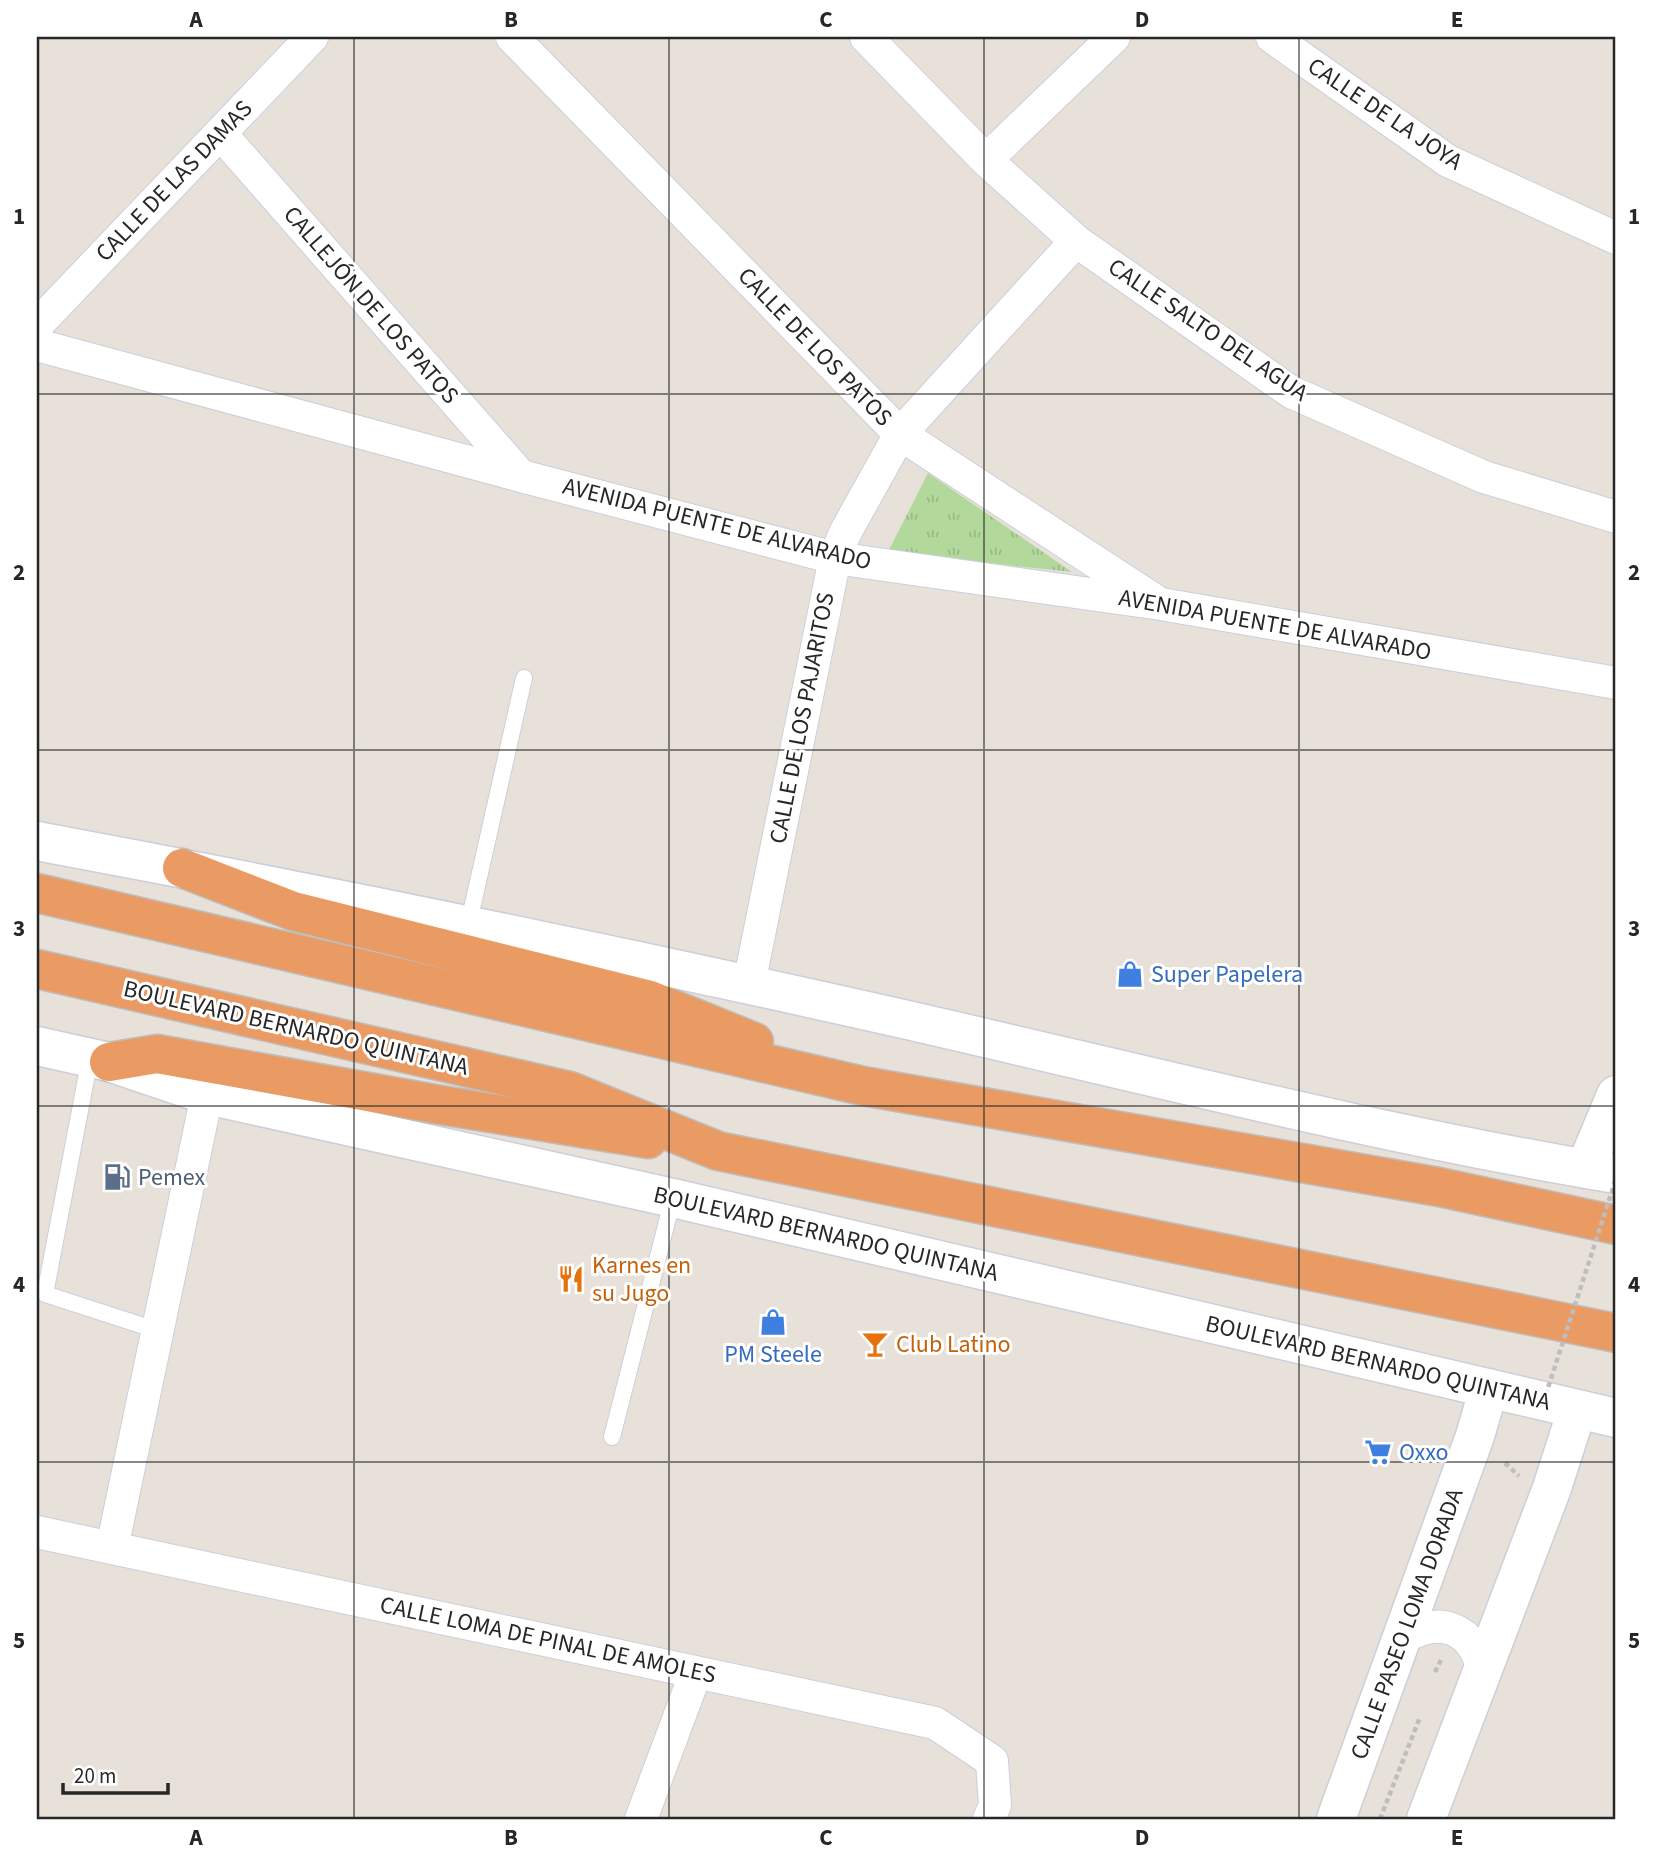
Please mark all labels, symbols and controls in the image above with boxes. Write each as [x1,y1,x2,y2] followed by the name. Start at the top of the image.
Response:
[188,3,203,36] text: A
[504,3,518,36] text: B
[819,3,833,36] text: C
[1135,3,1149,36] text: D
[1451,3,1463,36] text: E
[1300,49,1470,179] street label: CALLE DE LA JOYA
[87,92,261,270] street label: CALLE DE LAS DAMAS
[275,198,467,412] street label: CALLEJÓN DE LOS PATOS
[13,200,25,233] text: 1
[1628,200,1640,233] text: 1
[1101,250,1315,410] street label: CALLE SALTO DEL AGUA
[730,259,900,435] street label: CALLE DE LOS PATOS
[559,469,875,579] street label: AVENIDA PUENTE DE ALVARADO
[13,556,25,589] text: 2
[1628,556,1640,589] text: 2
[1116,580,1434,670] street label: AVENIDA PUENTE DE ALVARADO
[760,589,844,847] street label: CALLE DE LOS PAJARITOS
[13,912,25,945] text: 3
[1628,912,1640,945] text: 3
[1151,957,1303,992] place label: Super Papelera
[1115,959,1145,989] shop icon: Super Papelera
[120,971,472,1085] street label: BOULEVARD BERNARDO QUINTANA
[138,1160,206,1195] place label: Pemex
[102,1162,132,1192] fuel station icon: Pemex
[650,1177,1002,1291] street label: BOULEVARD BERNARDO QUINTANA
[592,1248,691,1311] place label: Karnes en su Jugo
[556,1264,586,1294] restaurant icon: Karnes en su Jugo
[13,1268,25,1301] text: 4
[1628,1268,1640,1301] text: 4
[1202,1306,1554,1420] street label: BOULEVARD BERNARDO QUINTANA
[758,1307,788,1337] shop icon: PM Steele
[896,1327,1011,1362] place label: Club Latino
[860,1329,890,1359] bar icon: Club Latino
[724,1337,822,1372] place label: PM Steele
[1399,1435,1449,1470] place label: Oxxo
[1363,1437,1393,1467] supermarket icon: Oxxo
[1342,1483,1472,1765] street label: CALLE PASEO LOMA DORADA
[377,1587,719,1693] street label: CALLE LOMA DE PINAL DE AMOLES
[13,1624,25,1657] text: 5
[1628,1624,1640,1657] text: 5
[63,1751,168,1795] scale bar
[74,1761,116,1791] text: 20 m
[188,1821,203,1854] text: A
[504,1821,518,1854] text: B
[819,1821,833,1854] text: C
[1135,1821,1149,1854] text: D
[1451,1821,1463,1854] text: E

